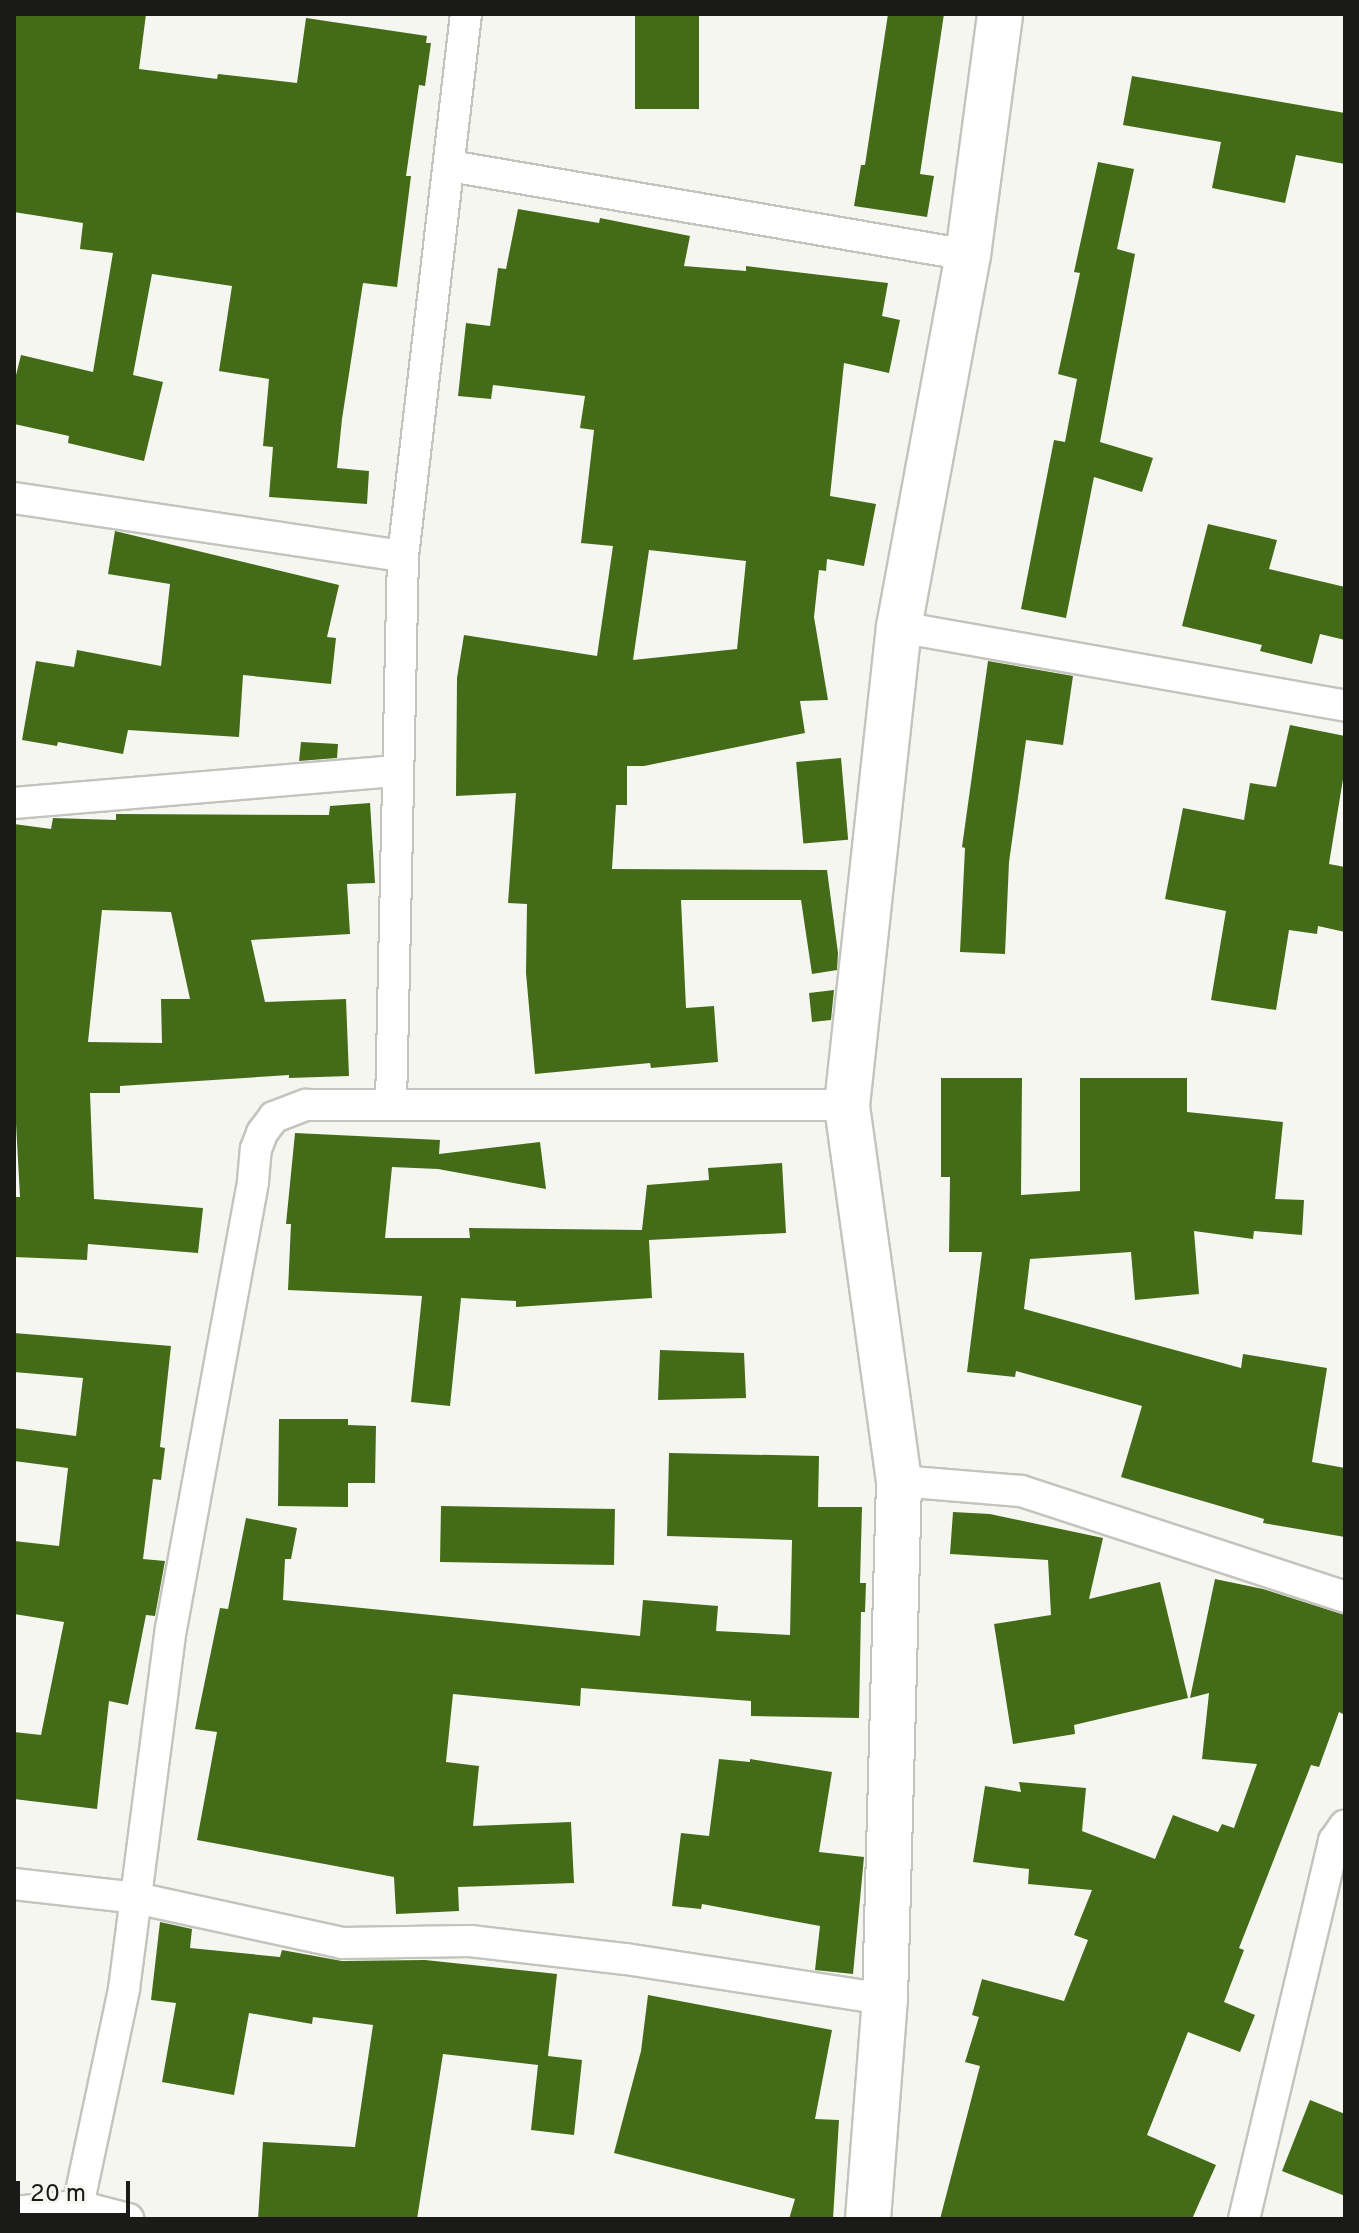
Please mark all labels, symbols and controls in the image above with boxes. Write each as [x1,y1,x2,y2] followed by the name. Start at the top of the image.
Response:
[20,2165,134,2215] scale bar
[30,2180,86,2210] text: 20 m

